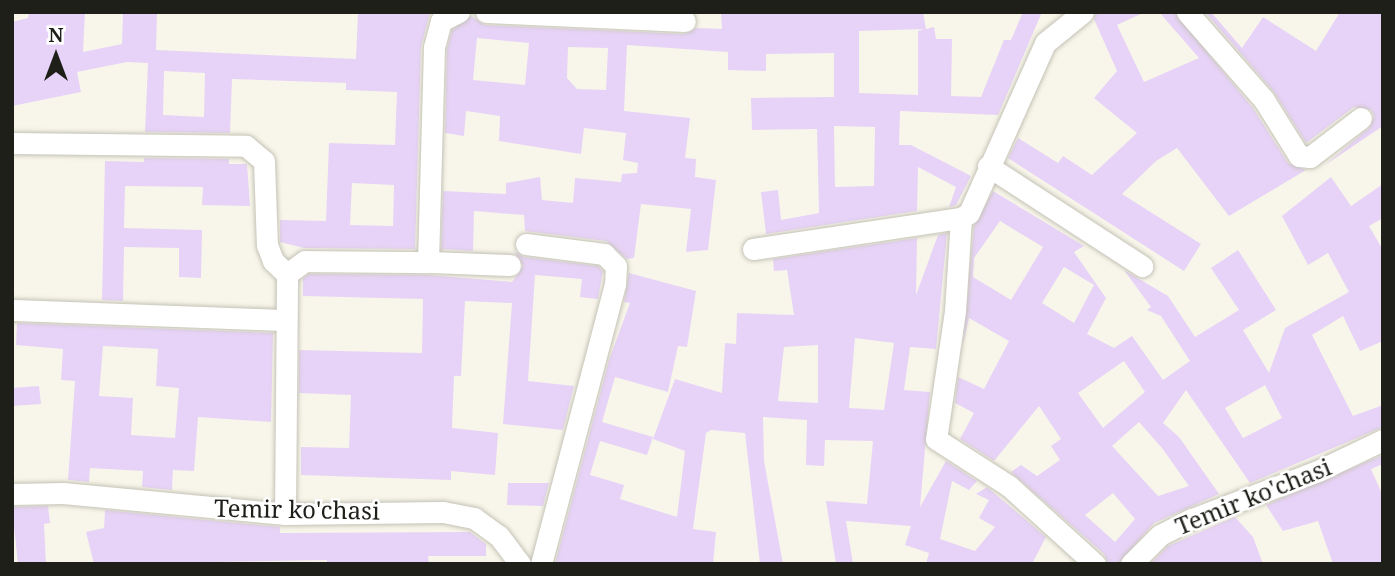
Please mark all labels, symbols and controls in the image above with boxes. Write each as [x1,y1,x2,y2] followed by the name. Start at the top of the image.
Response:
[21,21,91,91] north arrow
[49,22,63,48] text: N
[1171,452,1335,540] street label: Temir ko'chasi
[214,493,380,525] street label: Temir ko'chasi

